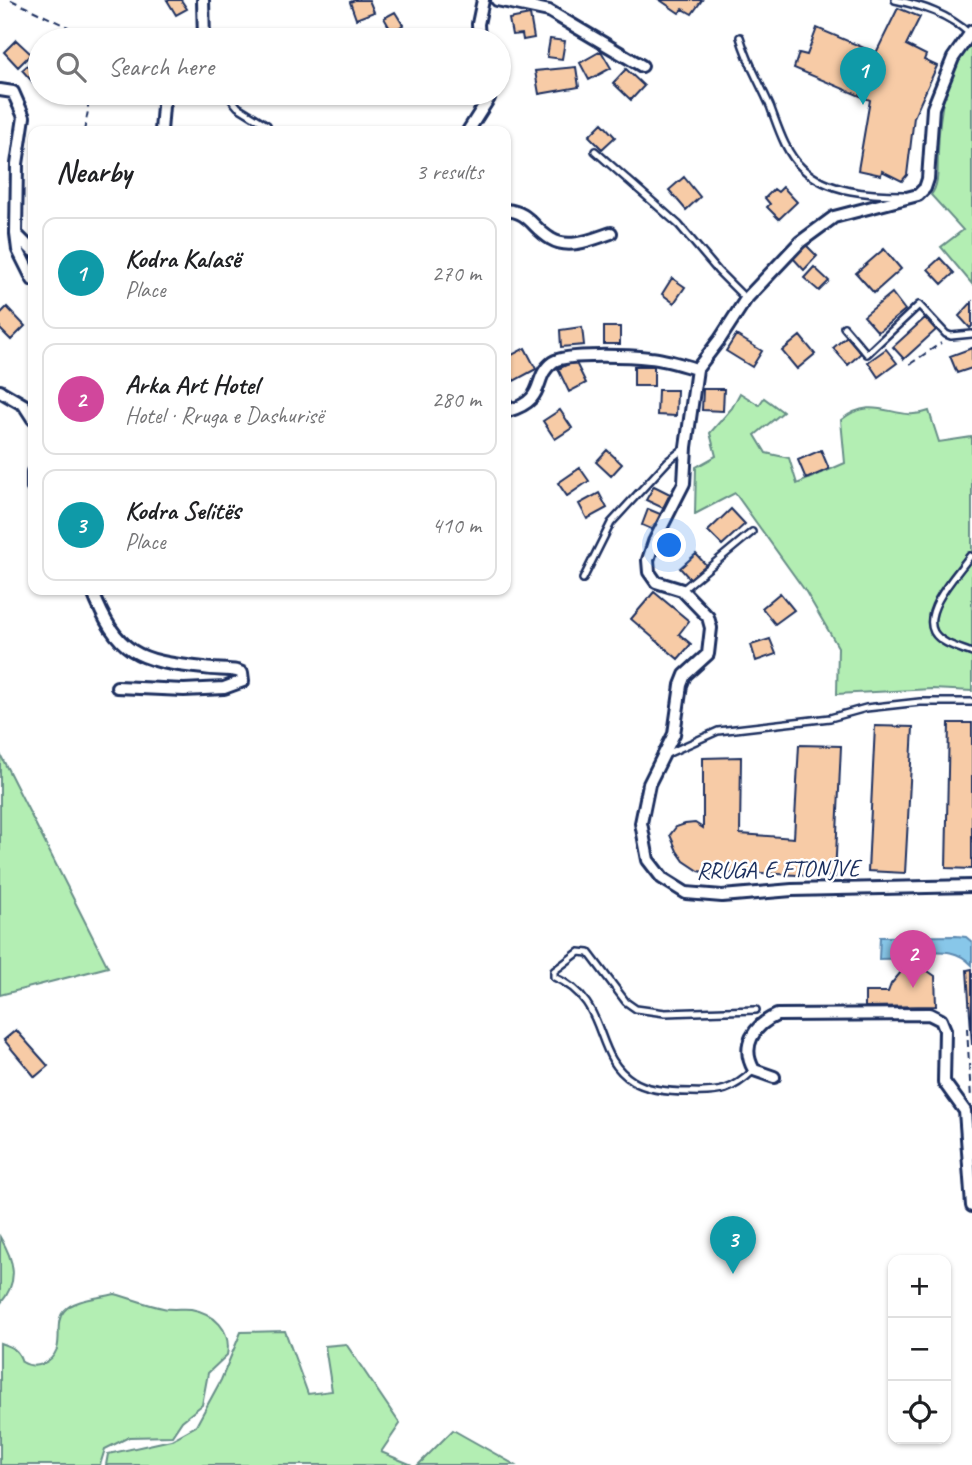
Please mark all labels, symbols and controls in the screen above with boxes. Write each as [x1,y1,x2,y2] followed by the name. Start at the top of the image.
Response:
[28,28,511,105] search box
[840,47,886,105] pin: 1
[52,48,90,86] icon: search
[108,50,214,83] text: Search here
[56,153,132,191] text: Nearby
[416,157,483,186] text: 3 results
[125,242,240,275] text: Kodra Kalasë
[76,259,86,288] text: 1
[432,259,481,288] text: 270 m
[125,275,165,304] text: Place
[125,368,259,401] text: Arka Art Hotel
[76,385,86,414] text: 2
[432,385,481,414] text: 280 m
[125,401,323,430] text: Hotel · Rruga e Dashurisë
[125,494,241,527] text: Kodra Selitës
[76,511,86,540] text: 3
[432,511,481,540] text: 410 m
[125,527,165,556] text: Place
[652,528,686,562] your location
[696,853,863,885] street label: RRUGA E FTONJVE
[890,930,936,988] pin: 2
[710,1216,756,1274] pin: 3
[888,1255,951,1444] map controls
[888,1255,951,1318] button: +
[888,1318,951,1381] button: −
[888,1381,951,1444] button: locate

